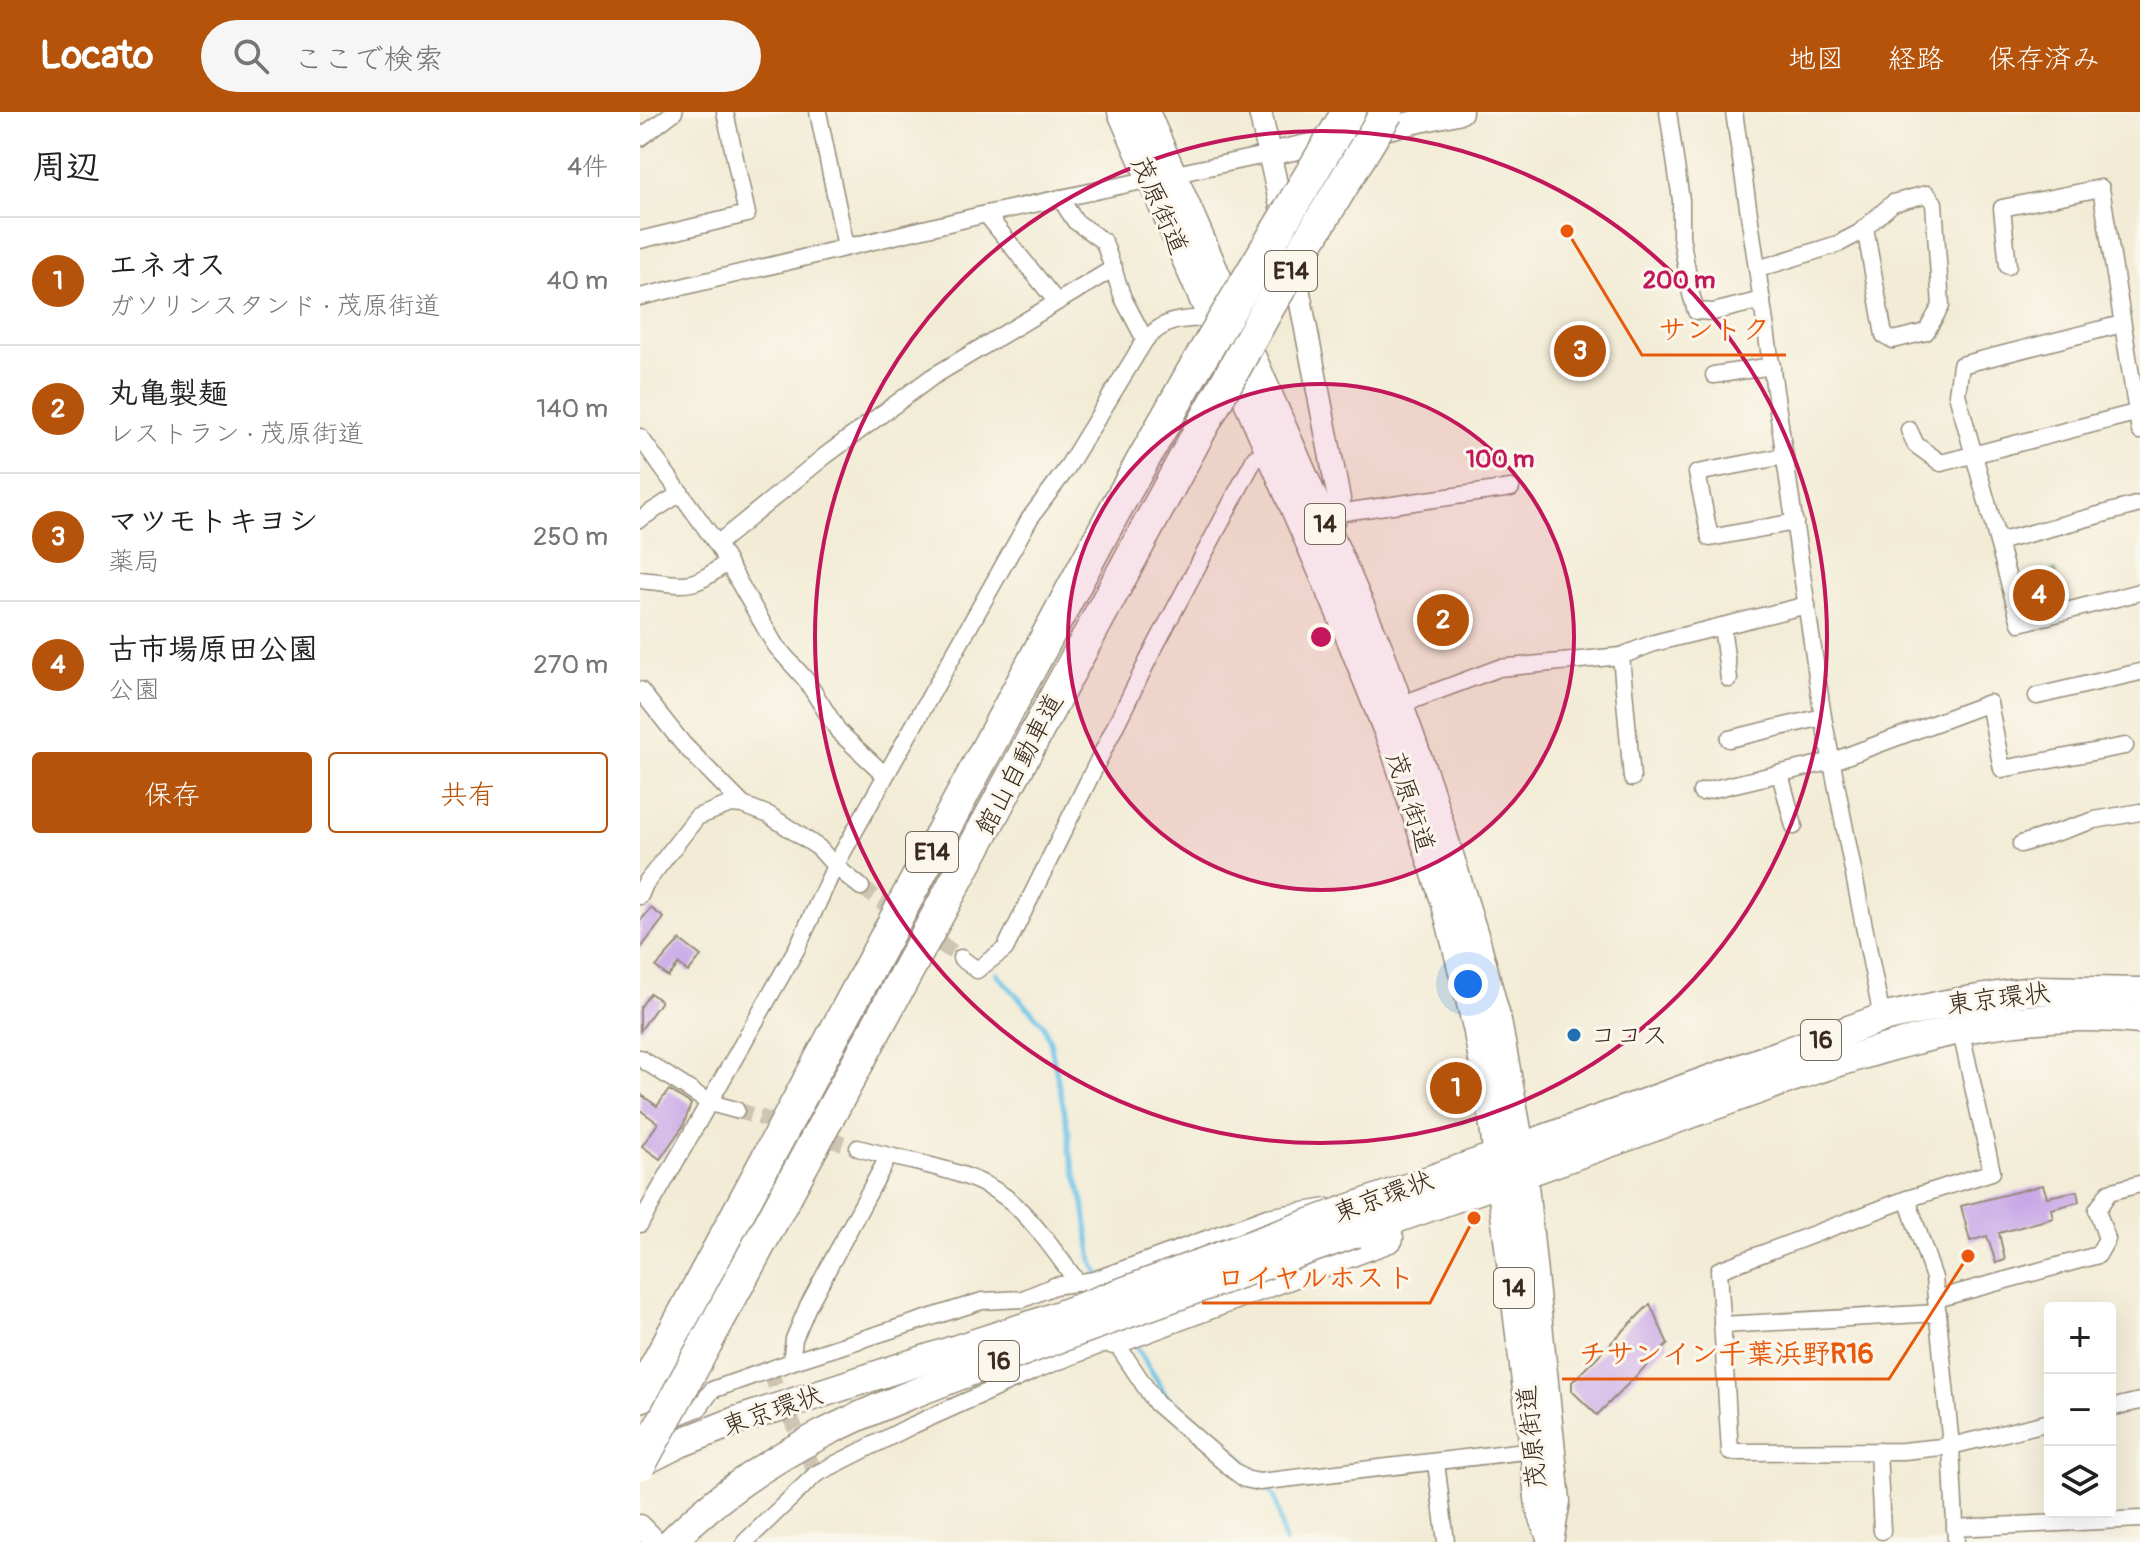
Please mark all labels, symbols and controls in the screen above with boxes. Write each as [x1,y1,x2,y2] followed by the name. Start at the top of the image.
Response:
[201,20,761,92] search box
[40,32,153,80] text: Locato
[229,34,273,78] icon: search
[293,41,443,78] text: ここで検索
[1788,42,1844,77] text: 地図
[1888,42,1944,77] text: 経路
[1988,42,2100,77] text: 保存済み
[32,146,100,189] text: 周辺
[567,151,608,183] text: 4件
[1123,151,1195,259] street label: 茂原街道
[108,247,226,284] text: エネオス
[1265,251,1317,291] road number: E14
[53,265,63,297] text: 1
[546,265,608,297] text: 40 m
[1643,266,1715,295] text: 200 m
[108,290,440,322] text: ガソリンスタンド · 茂原街道
[1642,303,1786,355] callout: サントク
[1658,313,1770,348] text: サントク
[1554,321,1606,381] pin: 3
[108,375,228,412] text: 丸亀製麺
[51,393,65,425] text: 2
[536,393,608,425] text: 140 m
[108,418,364,450] text: レストラン · 茂原街道
[1466,445,1534,474] text: 100 m
[108,503,318,540] text: マツモトキヨシ
[1305,504,1345,544] road number: 14
[51,521,65,553] text: 3
[533,521,608,553] text: 250 m
[108,546,160,578] text: 薬局
[2013,565,2065,625] pin: 4
[1417,590,1469,650] pin: 2
[1307,623,1335,651] centre of rings
[108,631,318,668] text: 古市場原田公園
[50,649,66,681] text: 4
[533,649,608,681] text: 270 m
[108,674,160,706] text: 公園
[969,688,1071,841] street label: 館山自動車道
[1379,748,1441,857] street label: 茂原街道
[32,752,312,833] button: 保存
[328,752,608,833] button: 共有
[906,832,958,872] road number: E14
[1448,964,1488,1004] your location
[1945,977,2052,1021] street label: 東京環状
[1590,1020,1668,1052] place label: ココス
[1801,1020,1841,1060] road number: 16
[1565,1026,1583,1044] marker: ココス
[1430,1058,1482,1118] pin: 1
[1329,1164,1438,1230] street label: 東京環状
[1202,1251,1430,1303] callout: ロイヤルホスト
[1217,1261,1415,1296] text: ロイヤルホスト
[1494,1268,1534,1308] road number: 14
[2044,1302,2116,1518] map controls
[2044,1302,2116,1374] button: +
[1562,1327,1889,1379] callout: チサンイン千葉浜野R16
[1578,1337,1874,1372] text: チサンイン千葉浜野R16
[979,1341,1019,1381] road number: 16
[2044,1374,2116,1446] button: −
[718,1379,827,1443] street label: 東京環状
[1511,1384,1553,1490] street label: 茂原街道
[2044,1446,2116,1518] button: layers

